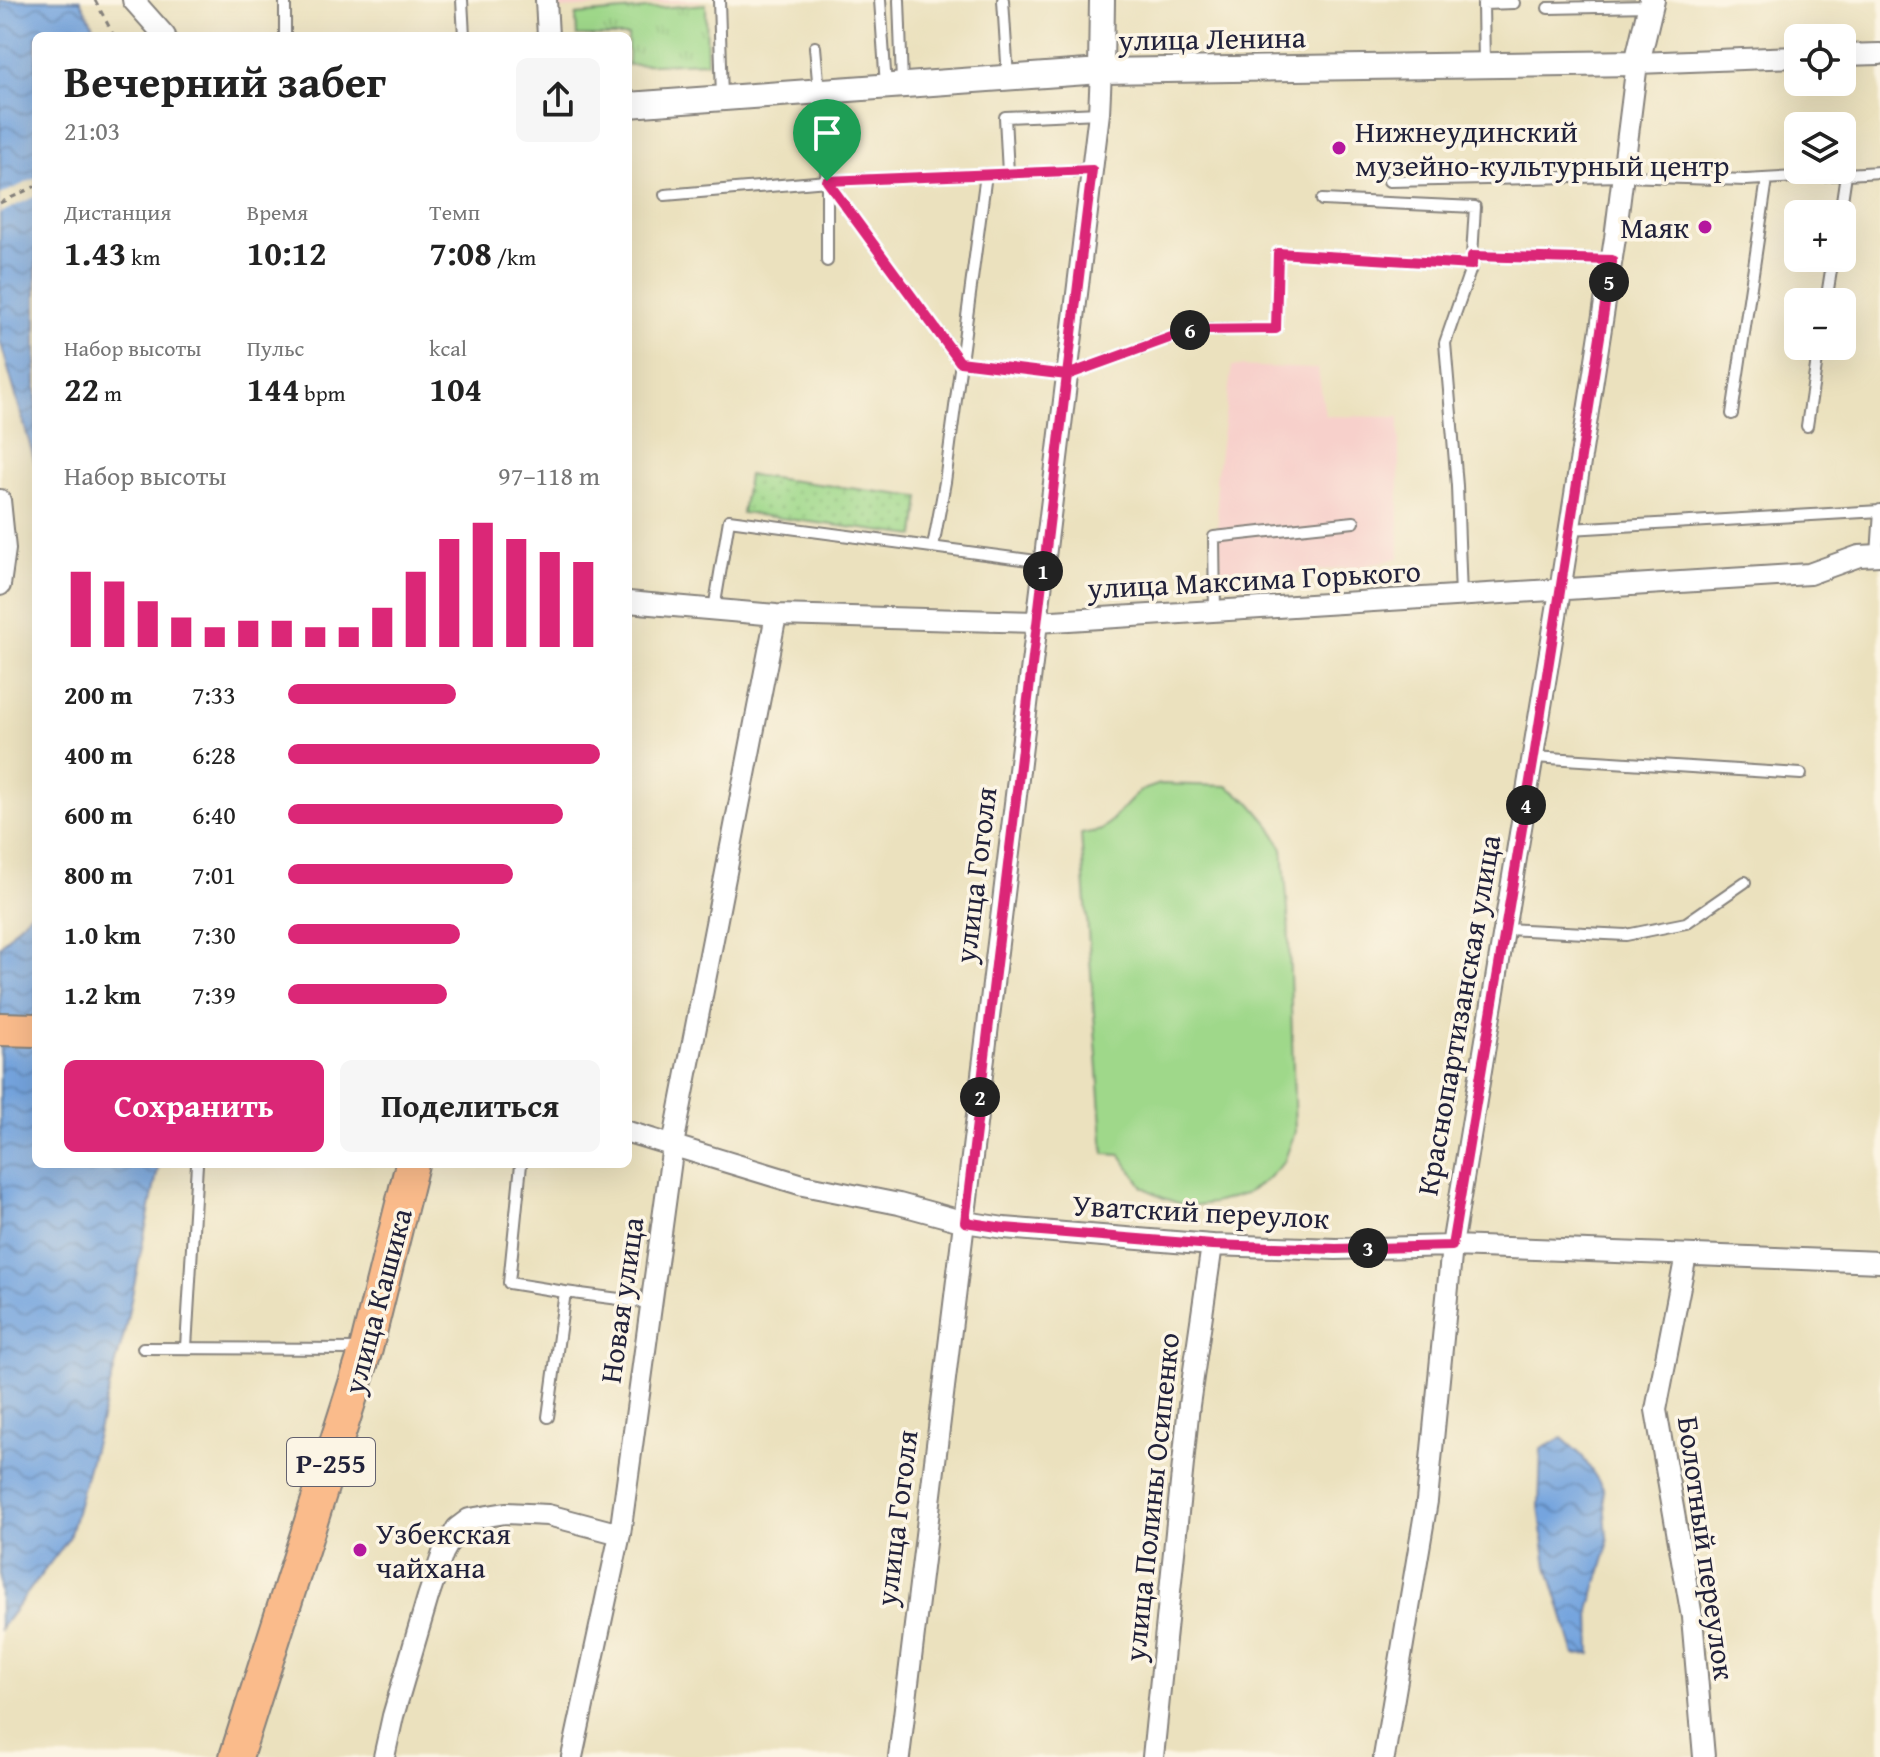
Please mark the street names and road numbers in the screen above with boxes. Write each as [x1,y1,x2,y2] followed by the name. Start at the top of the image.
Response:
[1117,14,1307,62] street label: улица Ленина
[1085,548,1422,610] street label: улица Максима Горького
[942,784,1008,967] street label: улица Гоголя
[1405,831,1512,1199] street label: Краснопартизанская улица
[1072,1182,1331,1240] street label: Уватский переулок
[331,1202,423,1400] street label: улица Кашика
[588,1214,655,1386] street label: Новая улица
[1112,1330,1190,1665] street label: улица Полины Осипенко
[1667,1413,1747,1683] street label: Болотный переулок
[863,1427,929,1610] street label: улица Гоголя
[287,1438,375,1486] road number: Р-255

